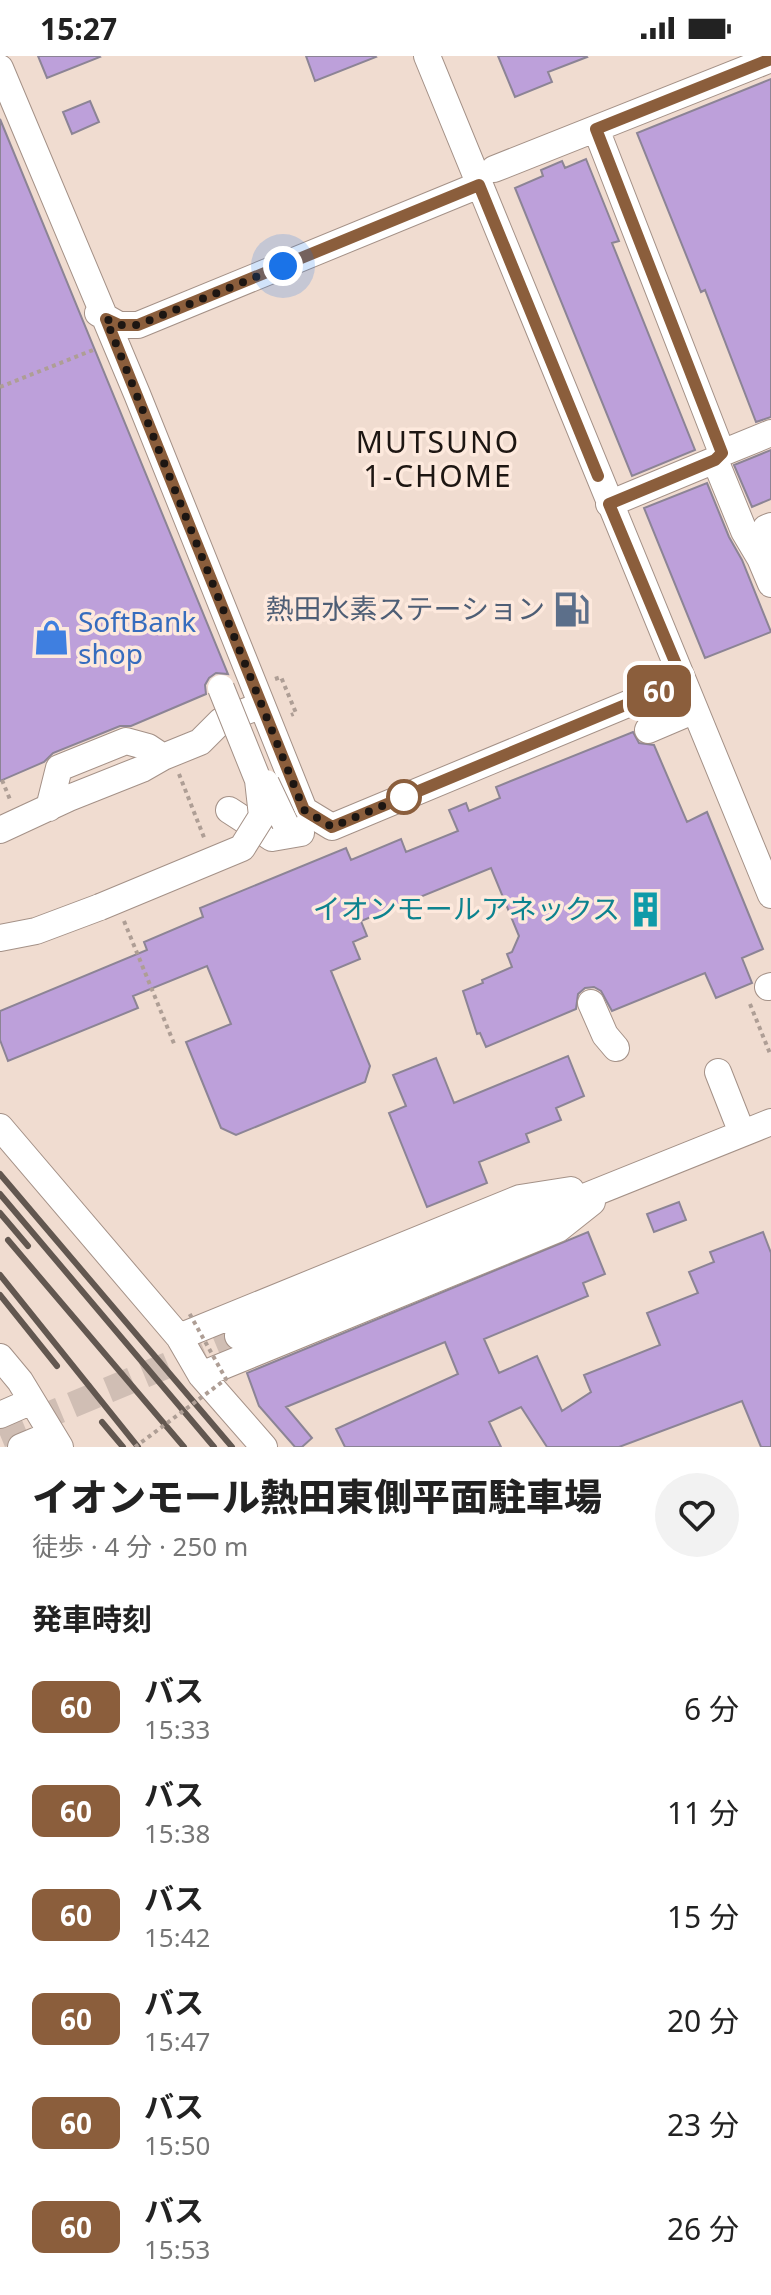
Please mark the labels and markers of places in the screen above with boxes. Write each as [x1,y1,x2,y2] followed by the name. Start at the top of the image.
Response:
[266,589,545,627] place label: 熱田水素ステーション
[552,590,590,628] fuel station icon: 熱田水素ステーション
[78,602,196,672] place label: SoftBank shop
[33,619,71,657] shop icon: SoftBank shop
[387,780,421,814] unlabelled marker
[313,889,620,927] place label: イオンモールアネックス
[627,890,665,928] building icon: イオンモールアネックス

